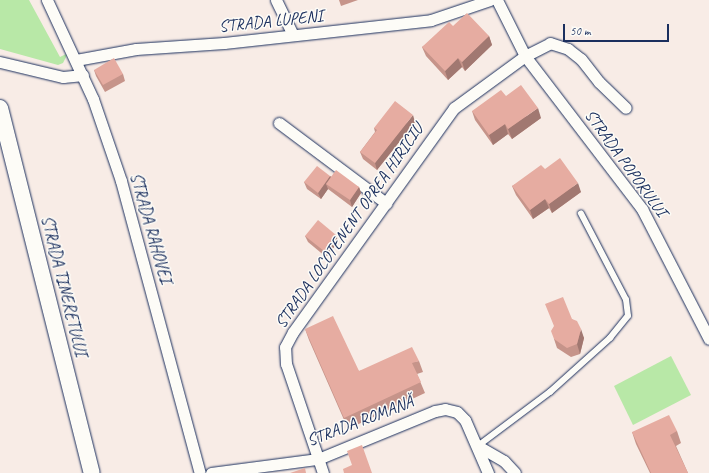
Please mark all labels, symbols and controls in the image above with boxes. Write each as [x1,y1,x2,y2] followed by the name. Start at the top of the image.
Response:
[218,5,324,37] street label: STRADA LUPENI
[565,16,671,42] scale bar
[570,23,590,39] text: 50 m
[581,106,671,220] street label: STRADA POPORULUI
[270,120,428,332] street label: STRADA LOCOTENENT OPREA HIRICIU
[125,170,177,286] street label: STRADA RAHOVEI
[37,214,91,358] street label: STRADA TINERETULUI
[304,391,416,451] street label: STRADA ROMANĂ

